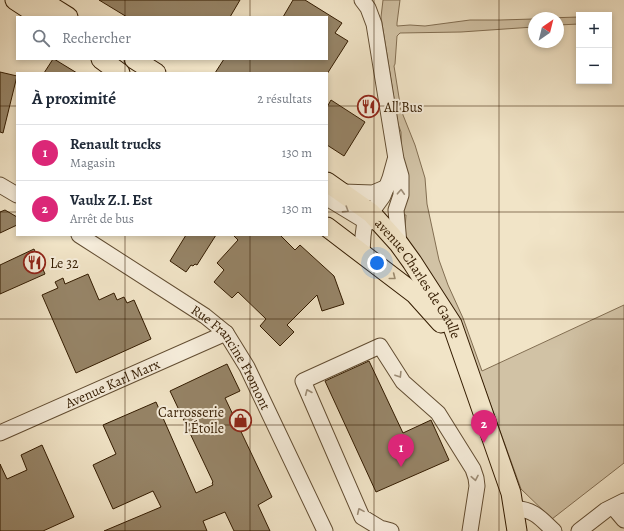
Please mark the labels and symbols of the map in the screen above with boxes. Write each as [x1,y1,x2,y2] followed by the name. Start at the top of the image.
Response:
[528,12,564,48] north arrow
[355,94,381,120] restaurant icon: All'Bus
[383,98,423,117] place label: All'Bus
[396,189,405,195] one-way arrow
[342,206,349,213] one-way arrow
[371,214,466,341] street label: avenue Charles de Gaulle
[21,250,47,276] restaurant icon: Le 32
[367,253,387,273] your location
[50,254,79,273] place label: Le 32
[388,272,395,279] one-way arrow
[187,300,276,413] street label: Rue Francine Fromont
[61,354,163,413] street label: Avenue Karl Marx
[394,371,402,378] one-way arrow
[305,388,313,396] one-way arrow
[158,403,224,438] place label: Carrosserie l'Étoile
[227,407,253,433] shop icon: Carrosserie l'Étoile
[471,410,497,443] pin: 2
[388,434,414,467] pin: 1
[471,474,479,481] one-way arrow
[357,508,365,515] one-way arrow

